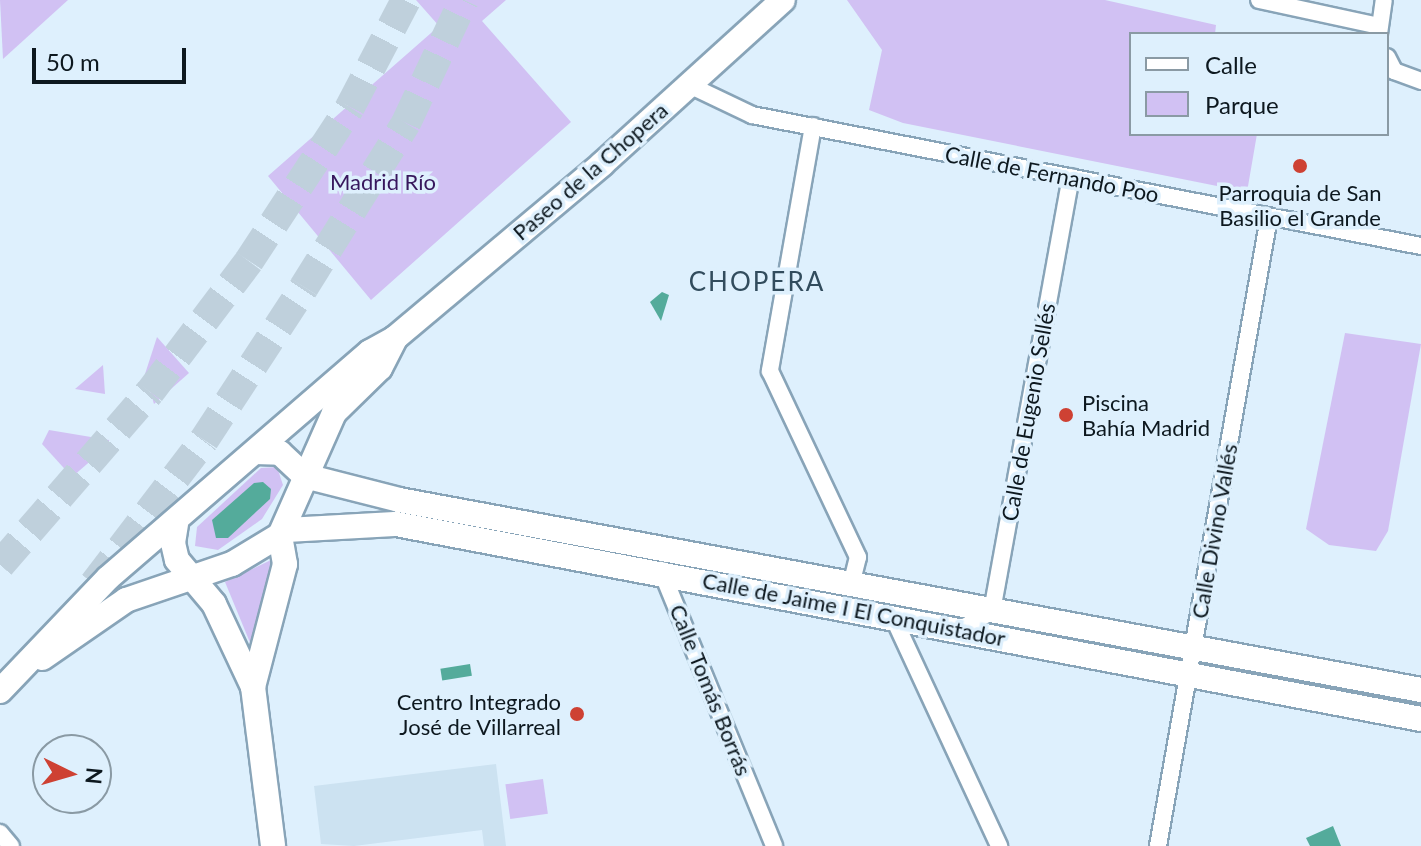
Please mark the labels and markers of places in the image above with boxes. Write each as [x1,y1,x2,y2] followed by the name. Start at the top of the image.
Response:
[1291,157,1309,175] marker: Parroquia de San Basilio el Grande
[1219,179,1381,230] place label: Parroquia de San Basilio el Grande
[1082,389,1210,440] place label: Piscina Bahía Madrid
[1057,406,1075,424] marker: Piscina Bahía Madrid
[397,688,561,740] place label: Centro Integrado José de Villarreal
[568,705,586,723] marker: Centro Integrado José de Villarreal

